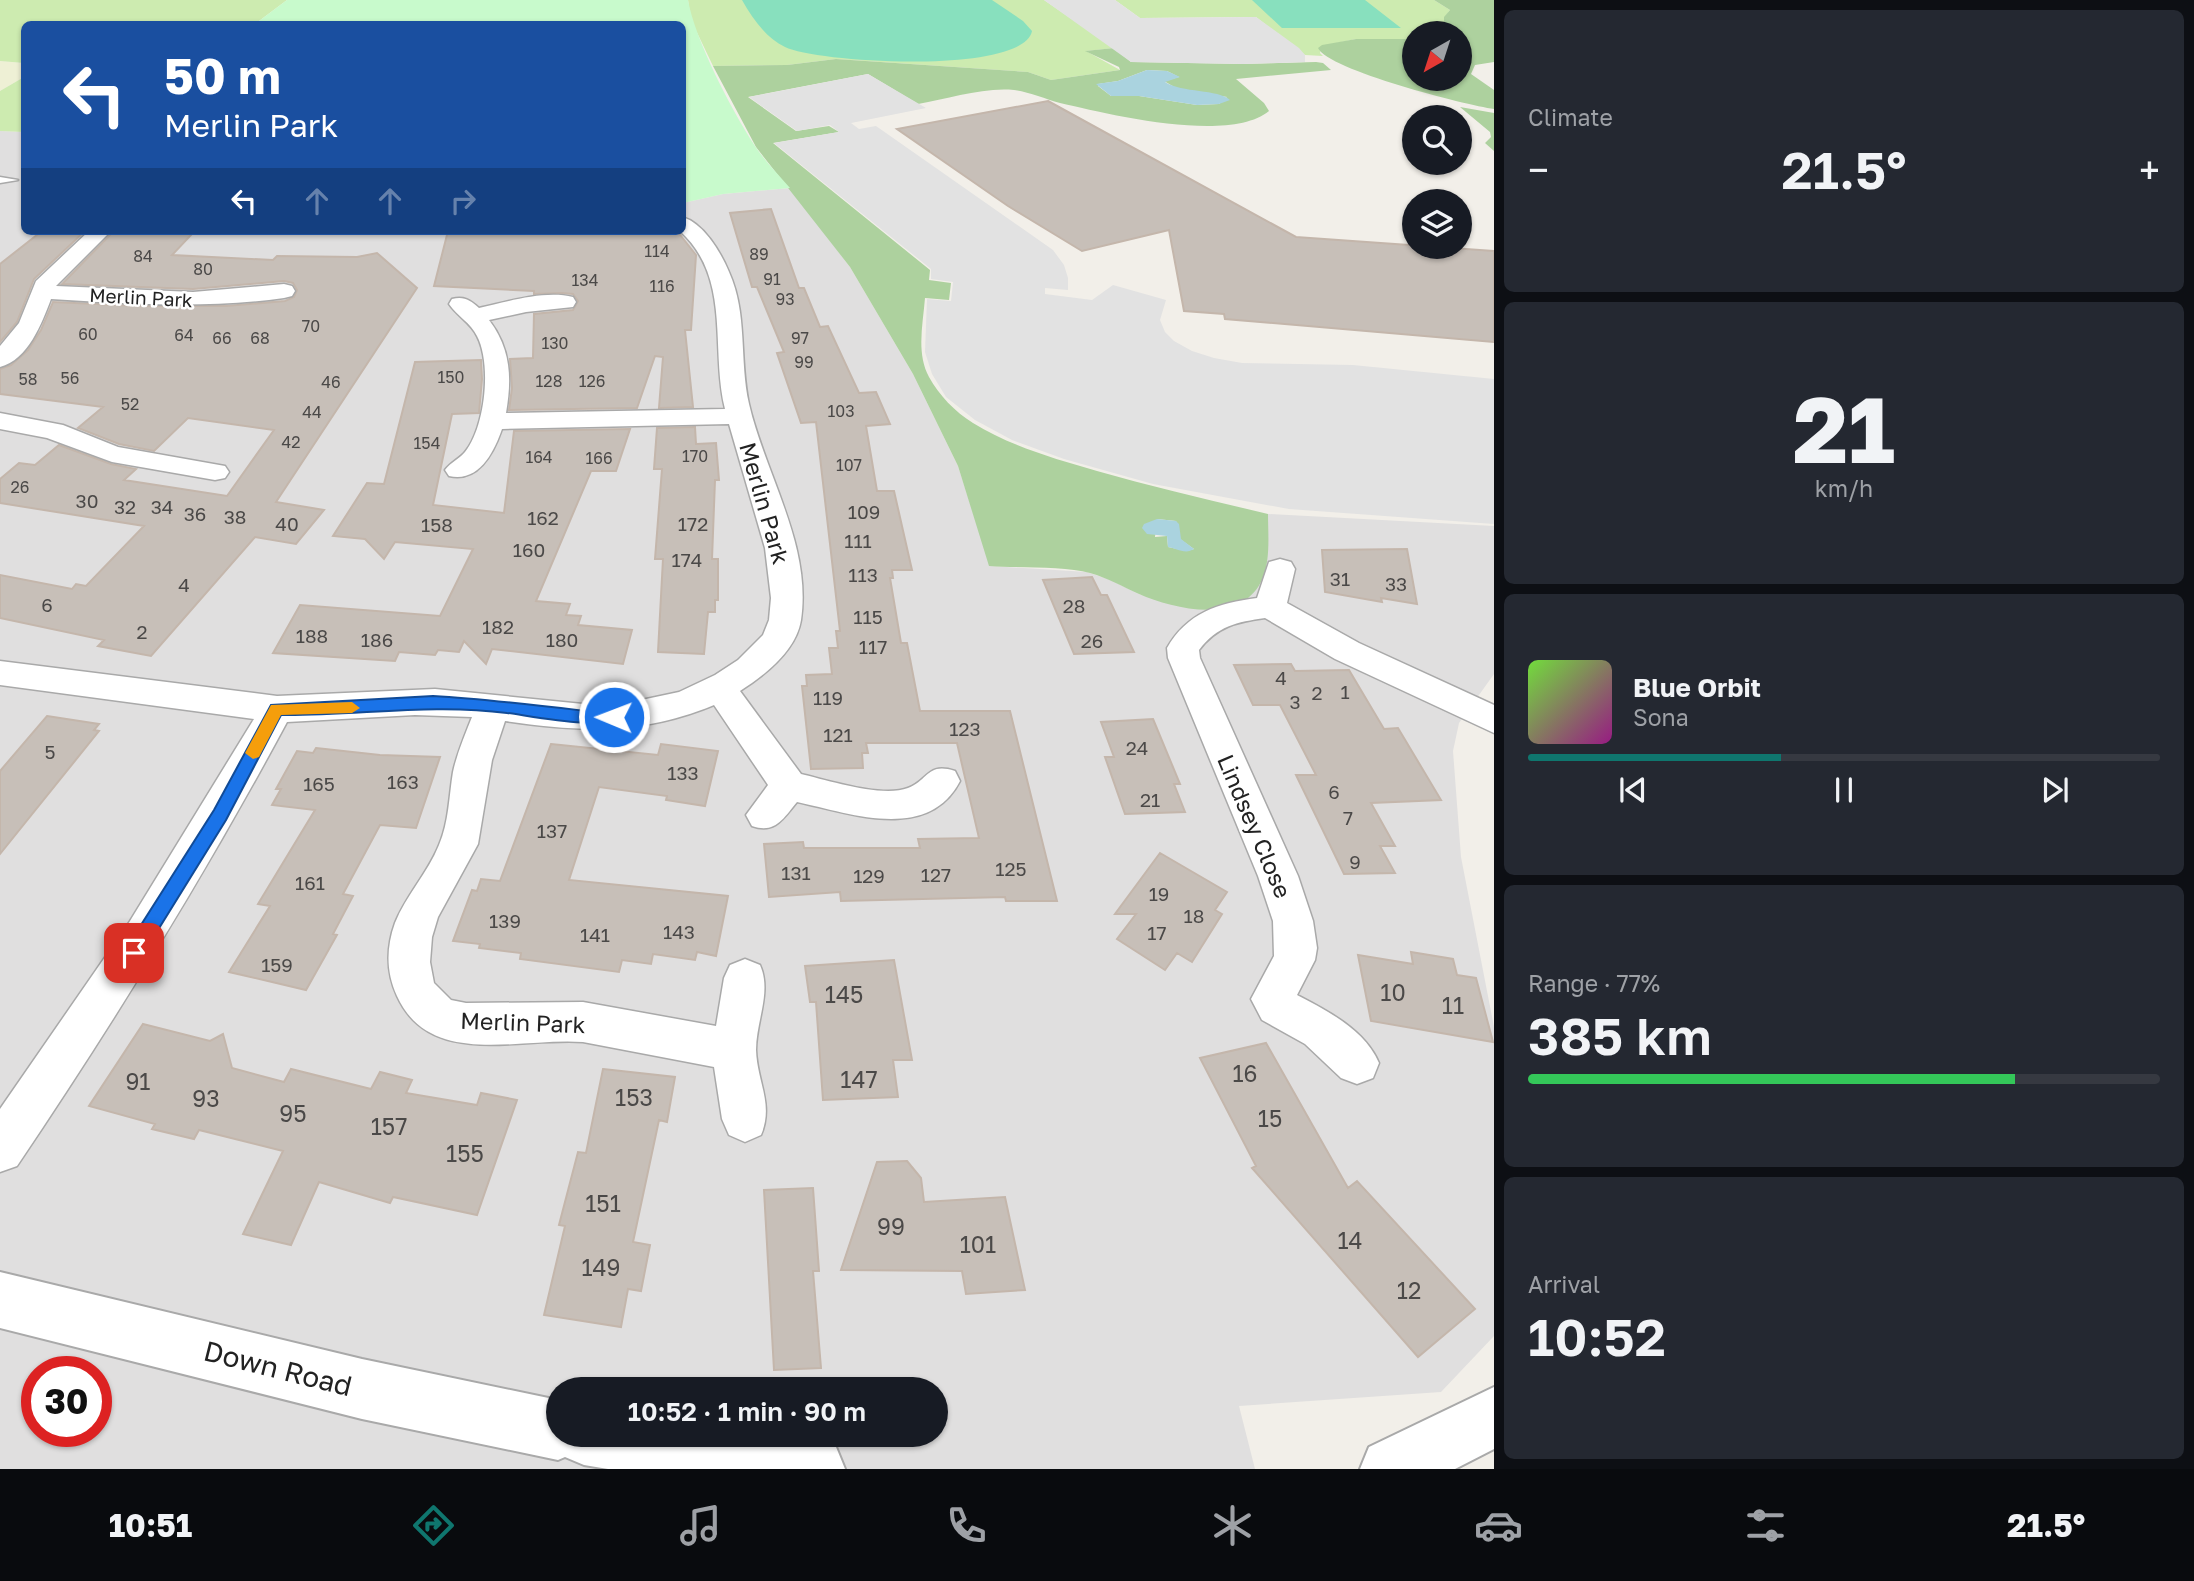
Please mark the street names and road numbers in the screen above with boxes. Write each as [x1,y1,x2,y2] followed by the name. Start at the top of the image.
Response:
[89,283,194,311] street label: Merlin Park
[734,439,796,567] street label: Merlin Park
[1212,750,1298,902] street label: Lindsey Close
[460,1006,586,1038] street label: Merlin Park
[200,1334,356,1402] street label: Down Road

